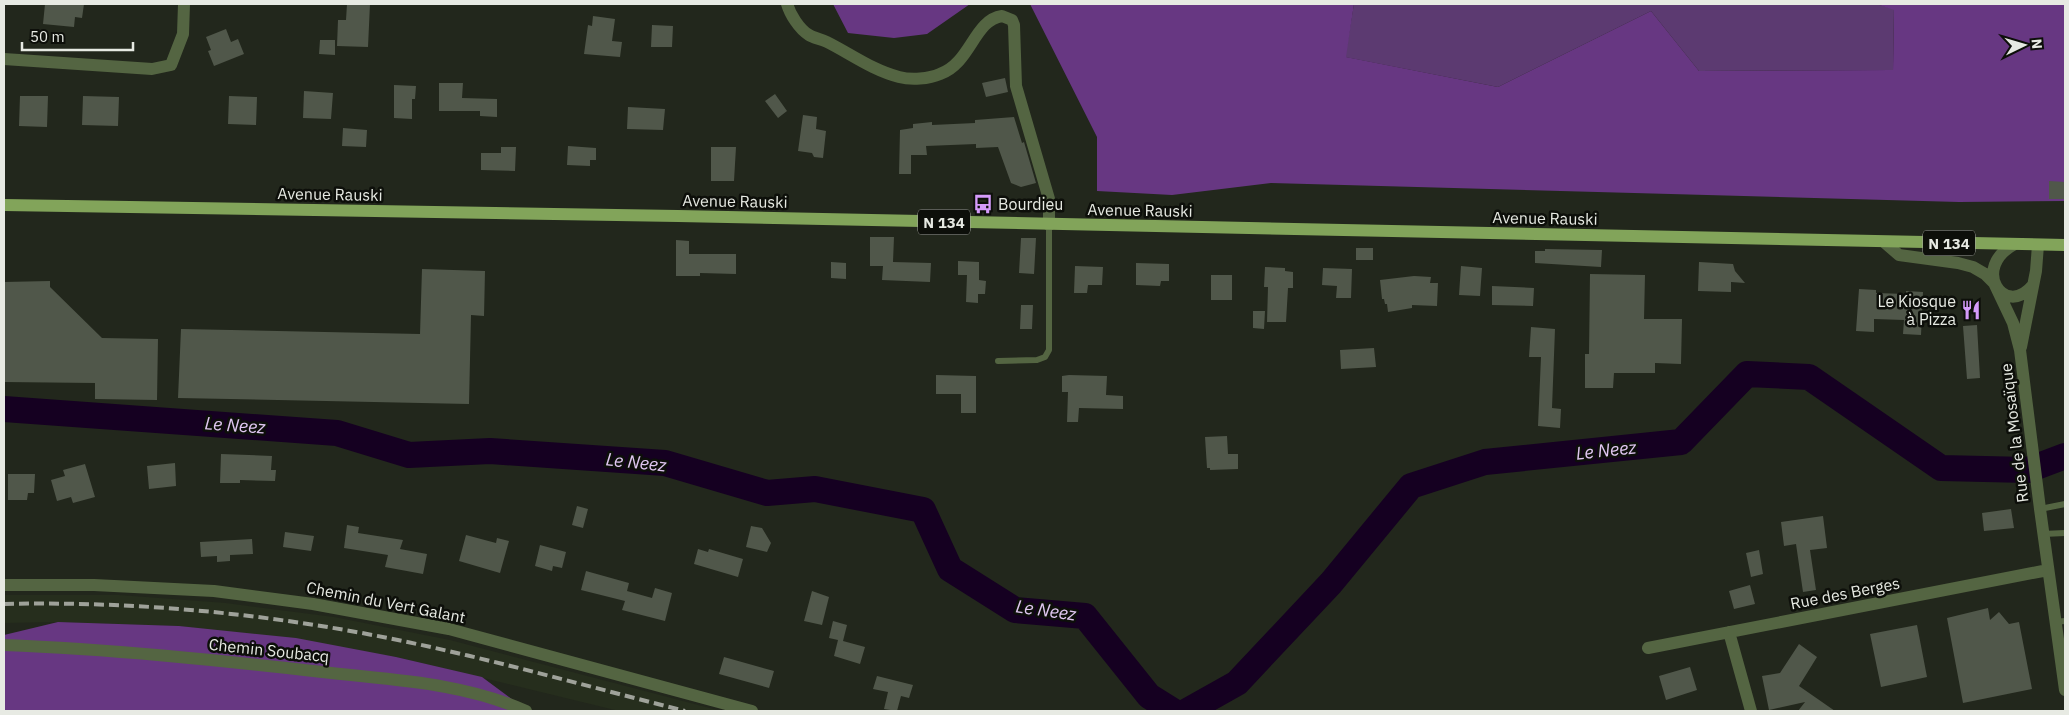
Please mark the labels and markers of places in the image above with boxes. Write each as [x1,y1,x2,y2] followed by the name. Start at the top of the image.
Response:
[972,193,994,215] bus stop icon: Bourdieu
[998,194,1063,214] place label: Bourdieu
[1878,291,1956,329] place label: Le Kiosque à Pizza
[1960,299,1982,321] restaurant icon: Le Kiosque à Pizza

